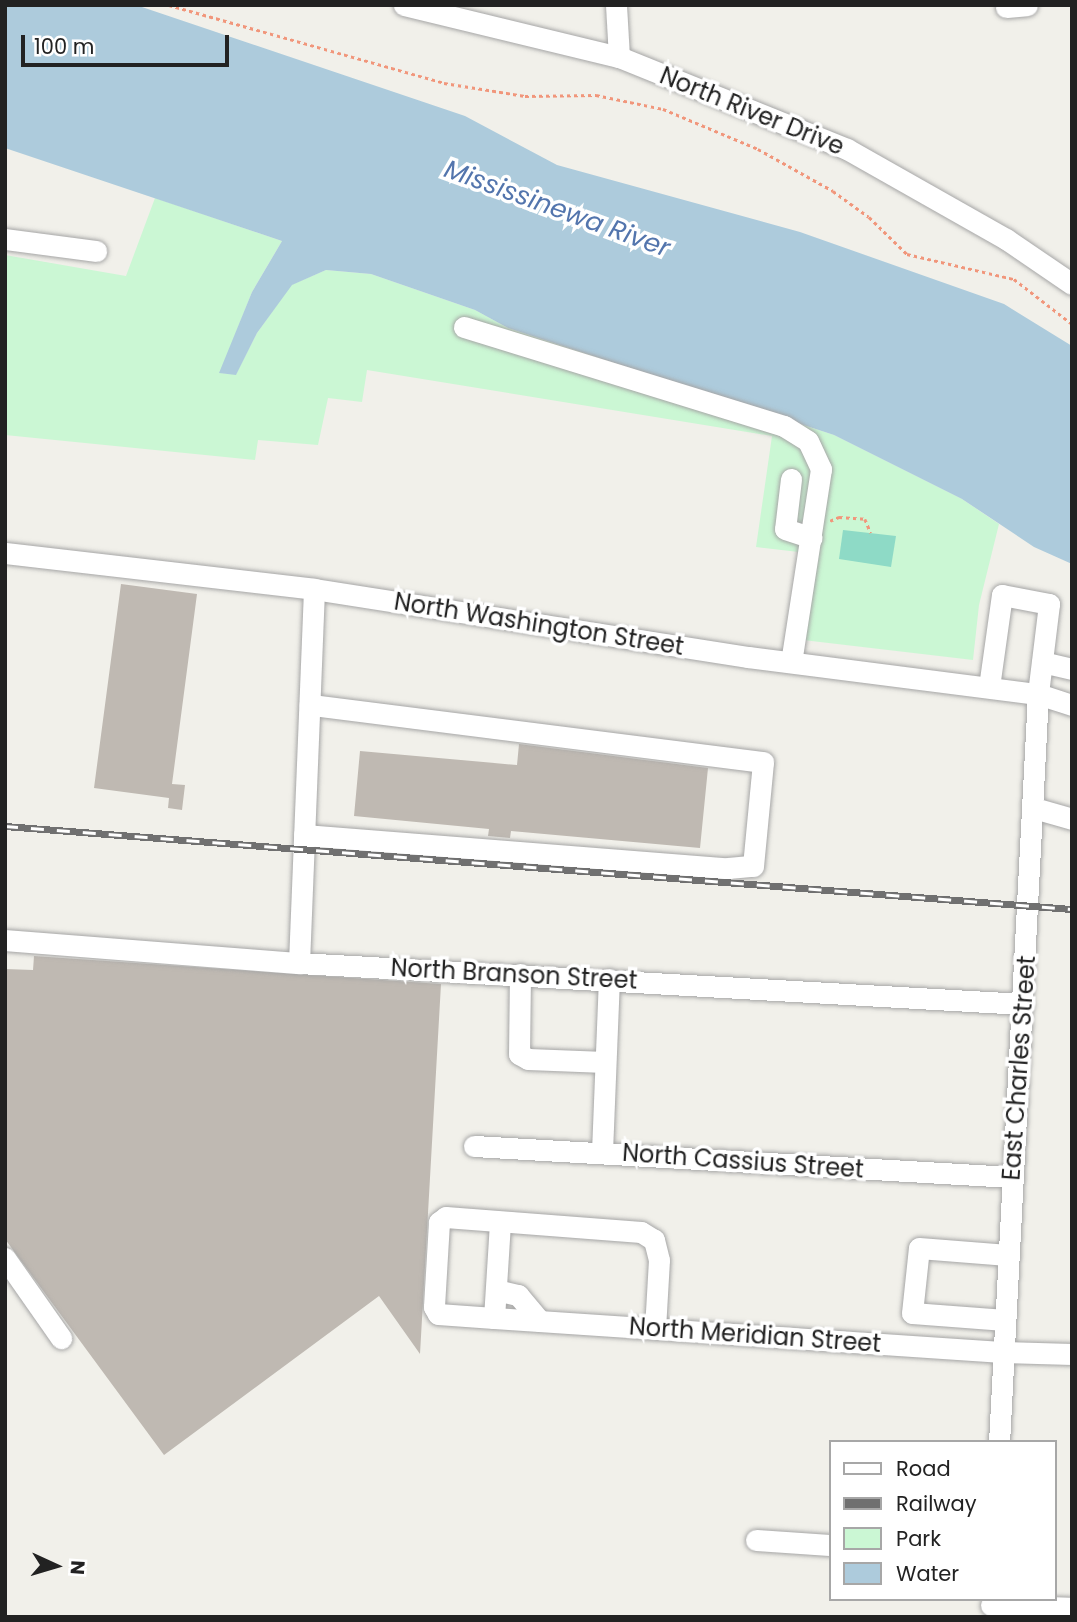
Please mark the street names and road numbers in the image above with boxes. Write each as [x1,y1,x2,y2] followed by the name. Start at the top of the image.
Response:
[656,61,848,161] street label: North River Drive
[392,587,686,661] street label: North Washington Street
[390,953,638,995] street label: North Branson Street
[997,955,1041,1181] street label: East Charles Street
[621,1138,865,1184] street label: North Cassius Street
[628,1312,882,1358] street label: North Meridian Street

